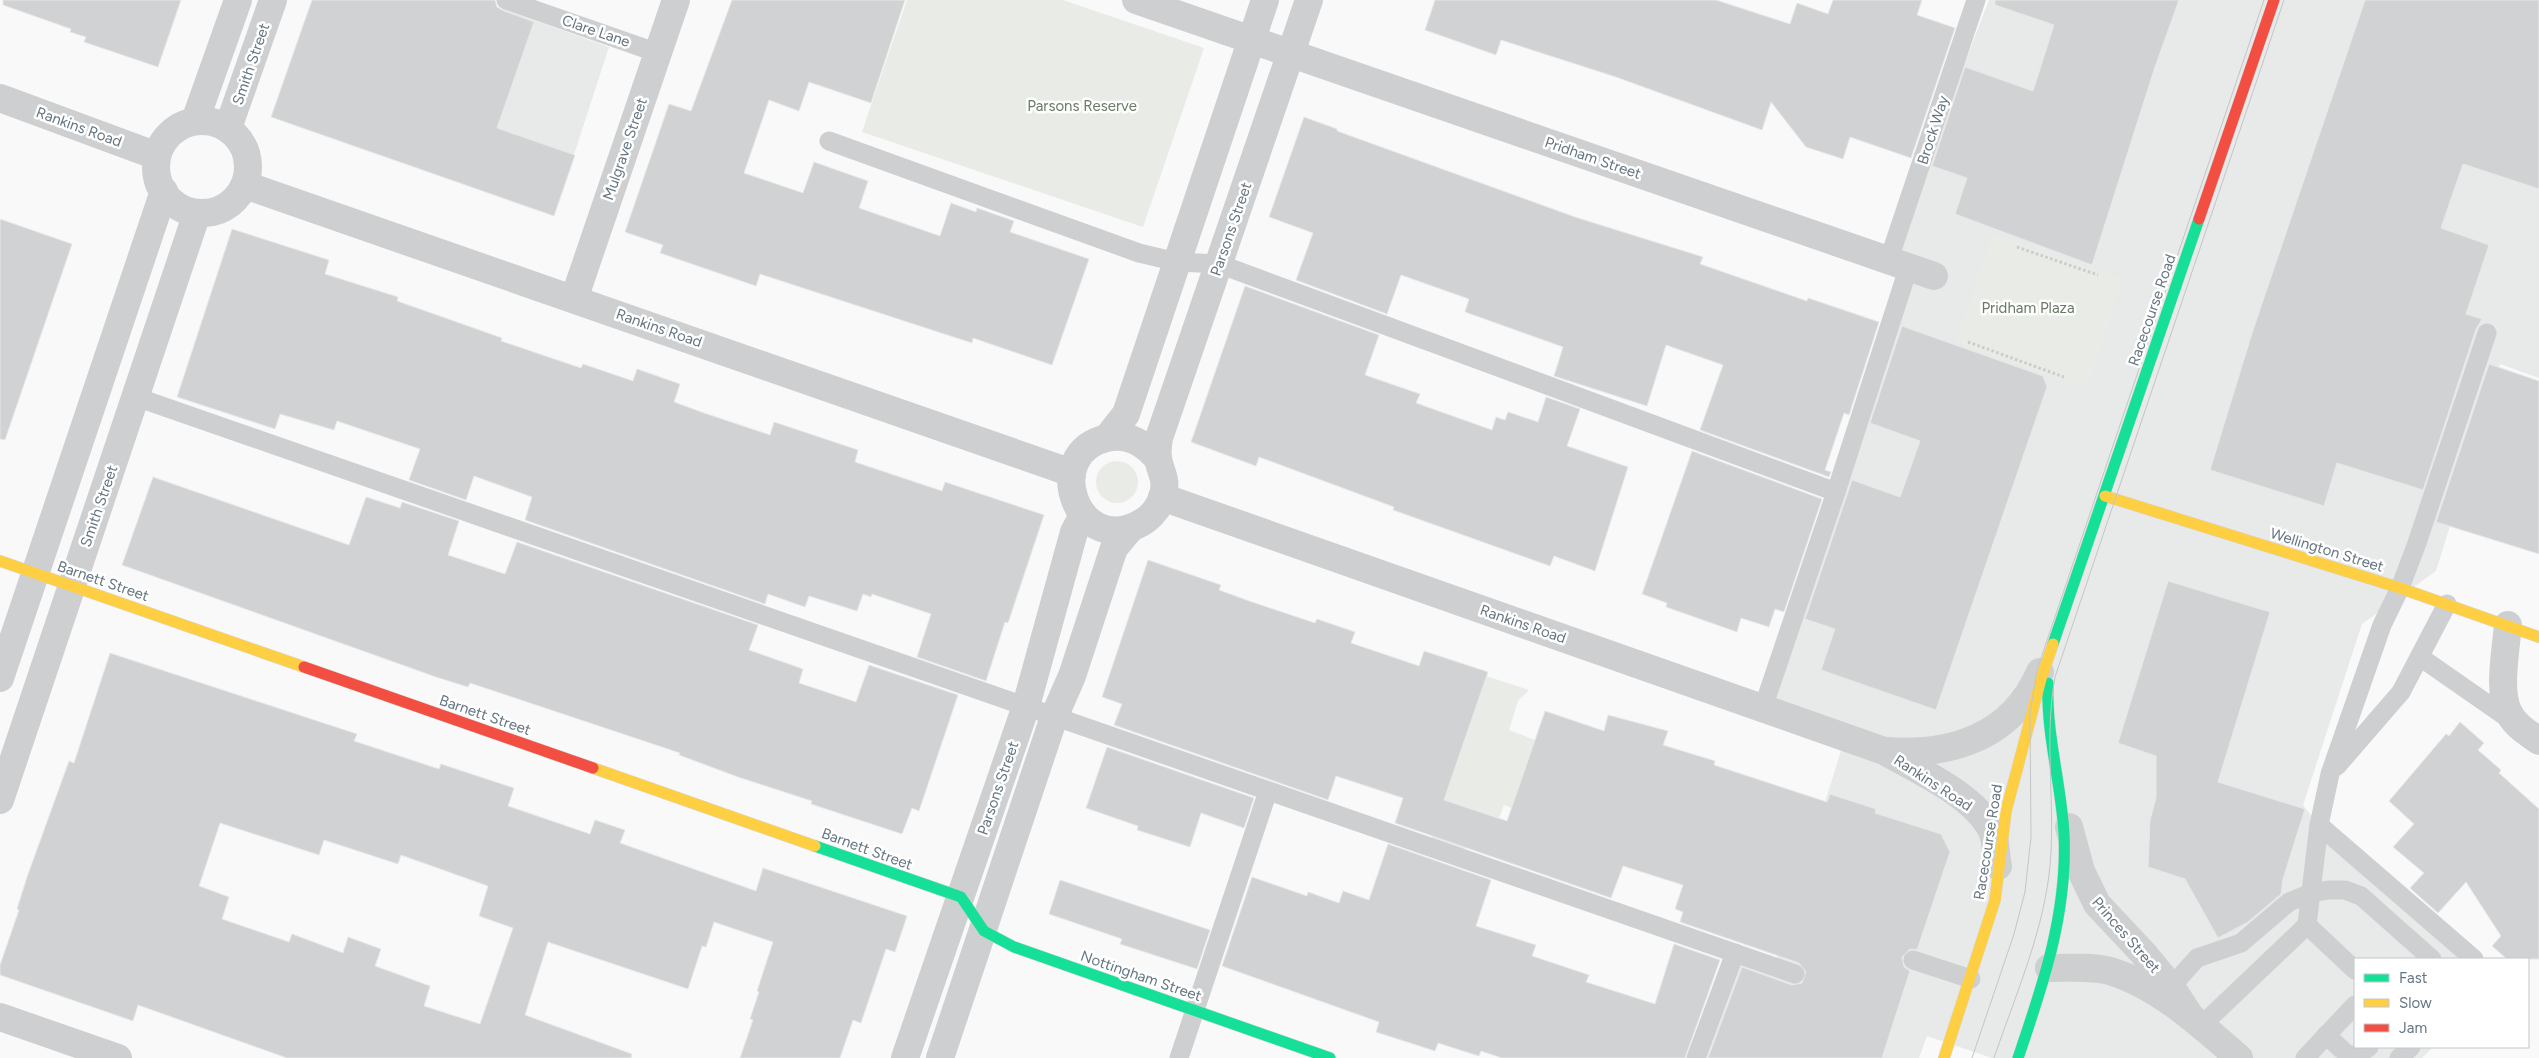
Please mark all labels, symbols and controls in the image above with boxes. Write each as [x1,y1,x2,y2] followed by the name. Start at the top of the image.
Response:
[560,11,632,51] street label: Clare Lane
[229,20,273,107] street label: Smith Street
[1913,93,1953,167] street label: Brock Way
[599,95,651,203] street label: Mulgrave Street
[1027,97,1137,115] park label: Parsons Reserve
[34,103,124,151] street label: Rankins Road
[1543,133,1644,183] street label: Pridham Street
[1207,179,1256,278] street label: Parsons Street
[2124,252,2180,368] street label: Racecourse Road
[1981,299,2075,317] park label: Pridham Plaza
[614,305,704,351] street label: Rankins Road
[77,462,121,549] street label: Smith Street
[2268,524,2386,576] street label: Wellington Street
[55,557,151,605] street label: Barnett Street
[1478,601,1568,647] street label: Rankins Road
[437,691,533,739] street label: Barnett Street
[974,738,1023,837] street label: Parsons Street
[1890,751,1976,815] street label: Rankins Road
[1970,783,2006,901] street label: Racecourse Road
[819,824,915,874] street label: Barnett Street
[2088,893,2164,977] street label: Princes Street
[1078,947,1204,1005] street label: Nottingham Street
[2354,958,2529,1048] legend
[2399,969,2428,987] text: Fast
[2399,994,2432,1012] text: Slow
[2399,1019,2427,1037] text: Jam

